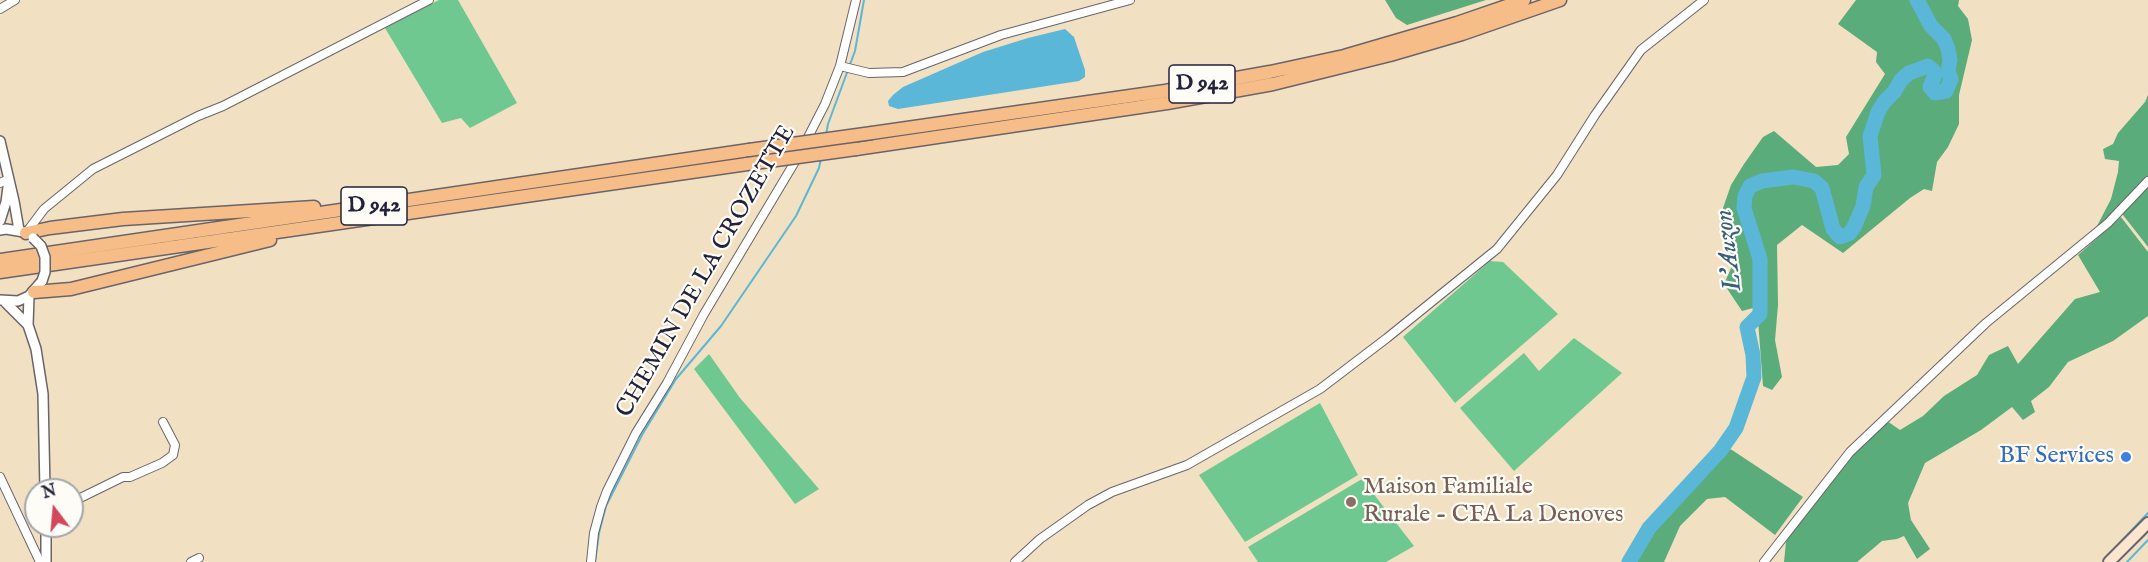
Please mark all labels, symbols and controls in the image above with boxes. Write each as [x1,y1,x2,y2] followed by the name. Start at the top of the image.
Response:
[1169,65,1235,103] road number: D 942
[611,121,803,423] street label: CHEMIN DE LA CROZETTE
[341,187,407,225] road number: D 942
[1710,207,1750,293] water label: L'Auzon
[1999,443,2114,471] place label: BF Services
[2119,450,2133,464] marker: BF Services
[1363,474,1623,530] place label: Maison Familiale Rurale - CFA La Denoves
[24,478,84,538] north arrow
[40,481,59,504] text: N
[1344,495,1358,509] marker: Maison Familiale Rurale - CFA La Denoves

